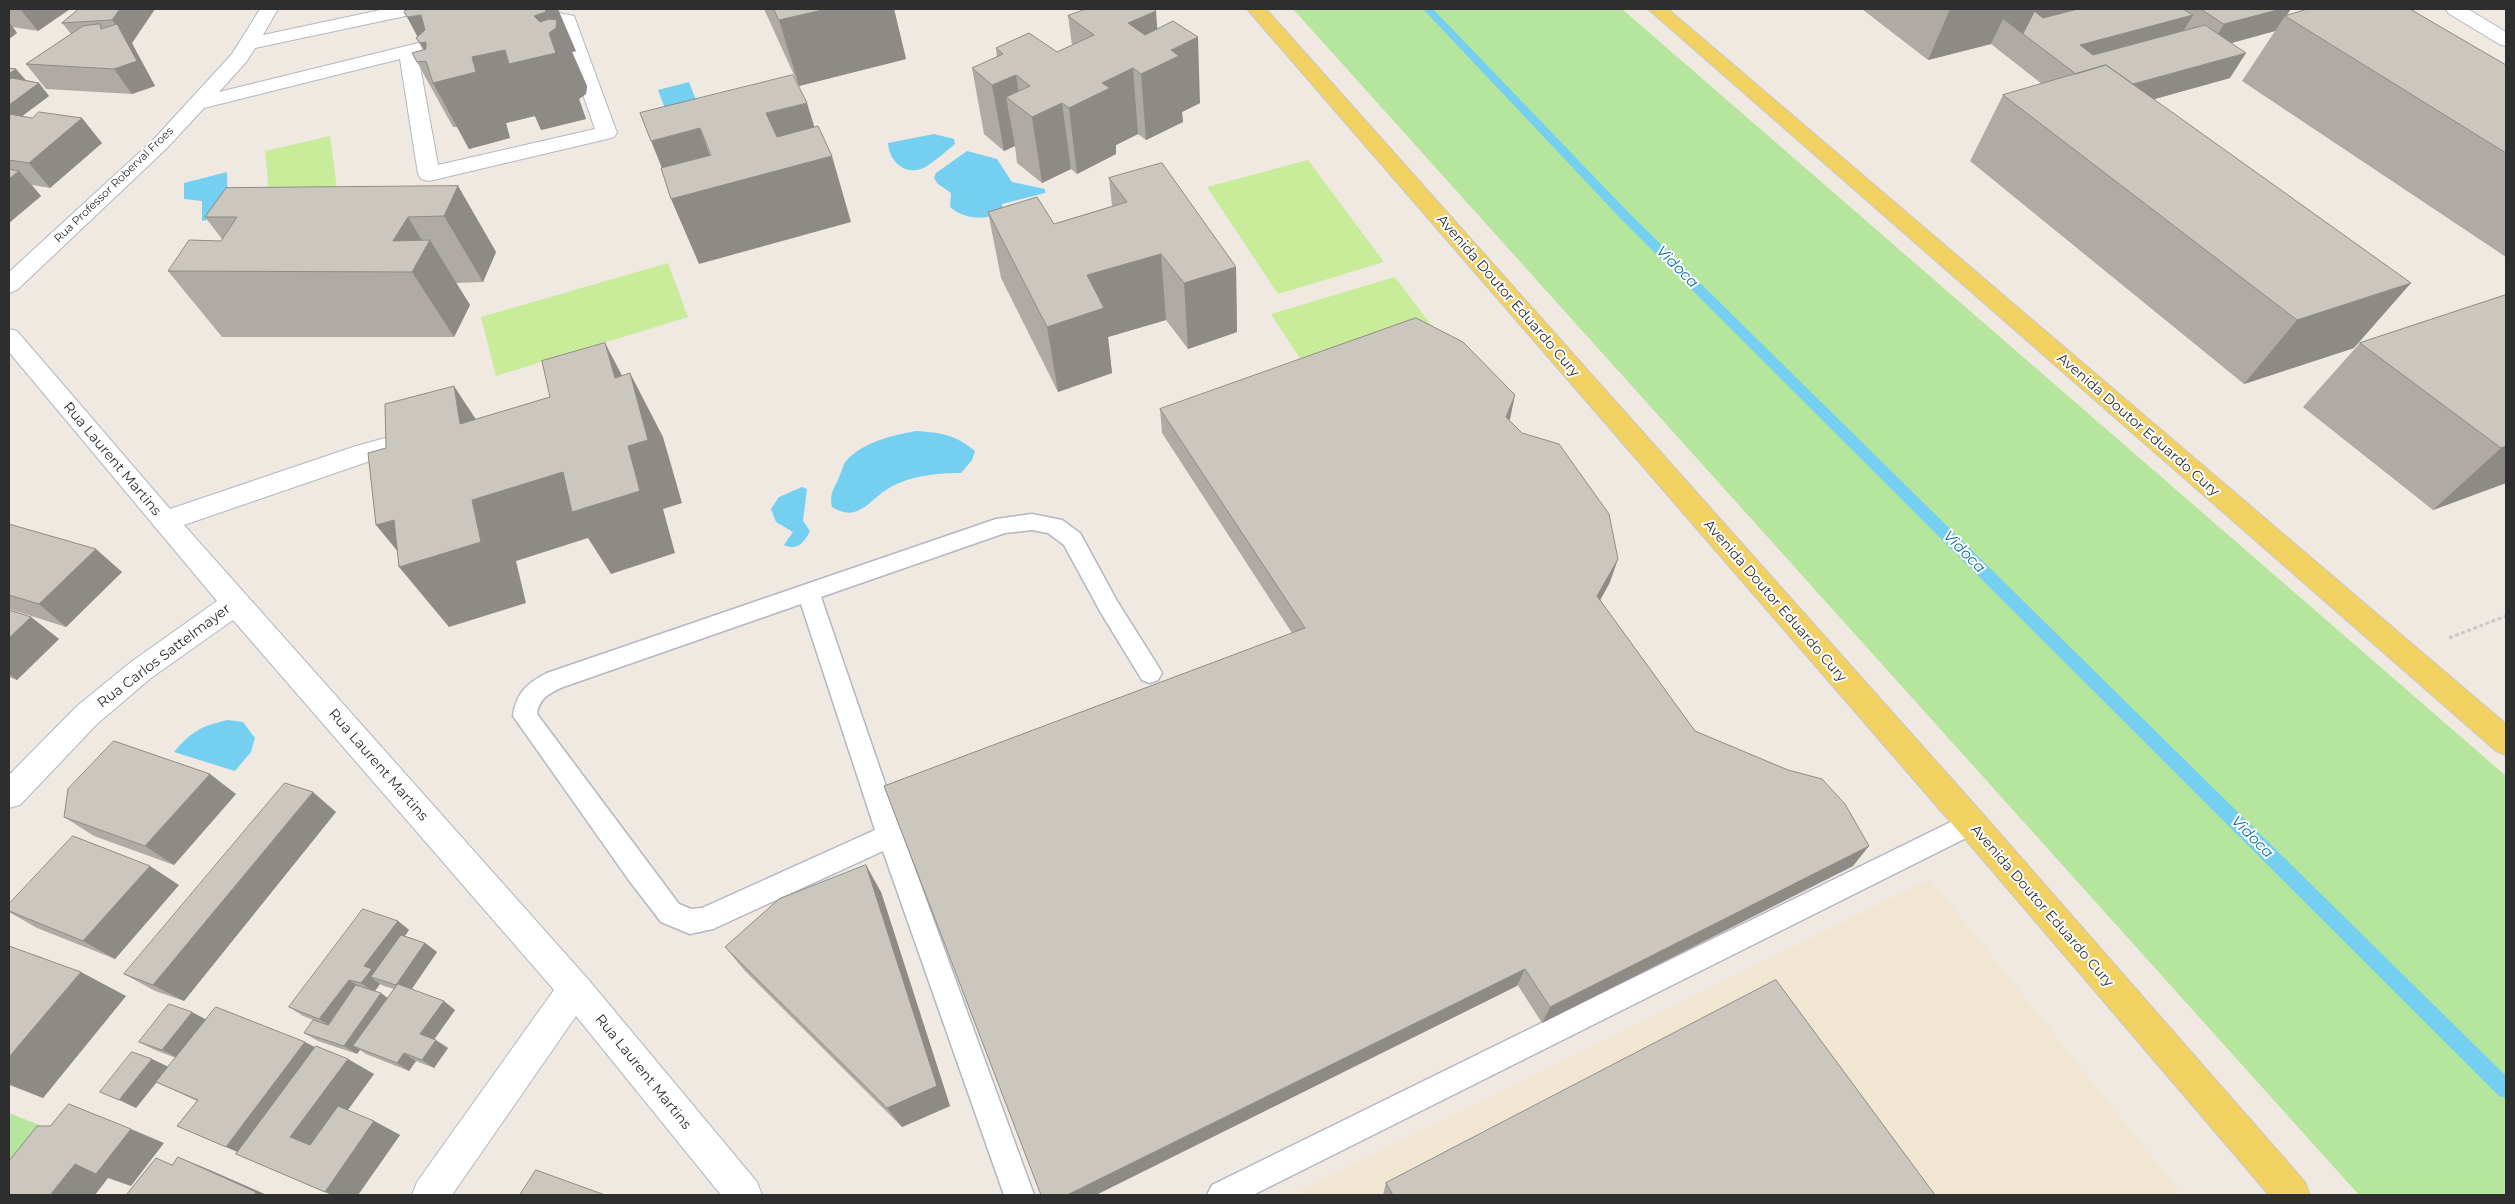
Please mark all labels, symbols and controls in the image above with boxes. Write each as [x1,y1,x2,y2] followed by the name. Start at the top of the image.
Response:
[52,125,176,245] street label: Rua Professor Roberval Froes
[1433,211,1583,381] street label: Avenida Doutor Eduardo Cury
[1652,242,1702,292] water label: Vidoca
[2053,350,2223,500] street label: Avenida Doutor Eduardo Cury
[60,399,164,519] street label: Rua Laurent Martins
[1700,516,1850,686] street label: Avenida Doutor Eduardo Cury
[1939,527,1989,577] water label: Vidoca
[94,600,234,712] street label: Rua Carlos Sattelmayer
[325,705,431,825] street label: Rua Laurent Martins
[2227,812,2277,862] water label: Vidoca
[1967,821,2117,991] street label: Avenida Doutor Eduardo Cury
[591,1011,695,1133] street label: Rua Laurent Martins

